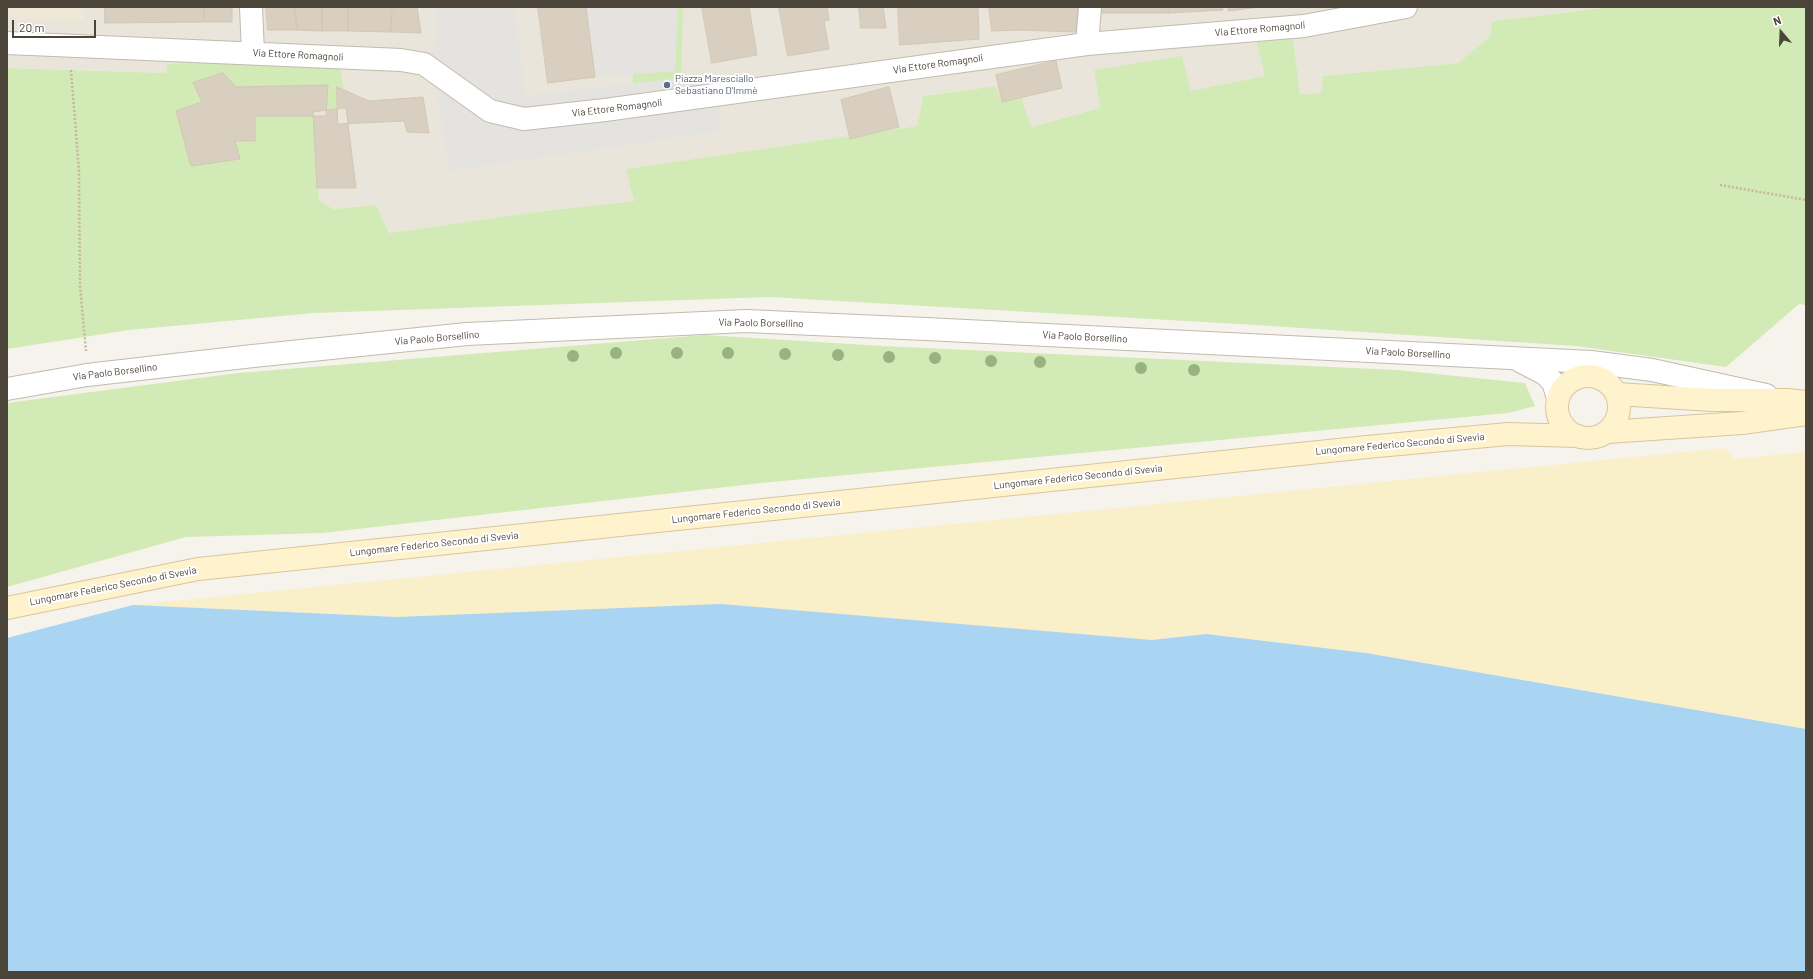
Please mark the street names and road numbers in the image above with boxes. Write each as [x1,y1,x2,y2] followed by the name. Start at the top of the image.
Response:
[1214,19,1306,39] street label: Via Ettore Romagnoli
[252,47,344,63] street label: Via Ettore Romagnoli
[892,52,984,76] street label: Via Ettore Romagnoli
[571,97,663,119] street label: Via Ettore Romagnoli
[718,316,804,330] street label: Via Paolo Borsellino
[394,328,480,348] street label: Via Paolo Borsellino
[1042,329,1128,345] street label: Via Paolo Borsellino
[1365,345,1451,361] street label: Via Paolo Borsellino
[72,361,158,383] street label: Via Paolo Borsellino
[1315,431,1485,457] street label: Lungomare Federico Secondo di Svevia
[993,462,1163,492] street label: Lungomare Federico Secondo di Svevia
[671,496,841,526] street label: Lungomare Federico Secondo di Svevia
[349,529,519,559] street label: Lungomare Federico Secondo di Svevia
[29,564,197,608] street label: Lungomare Federico Secondo di Svevia

